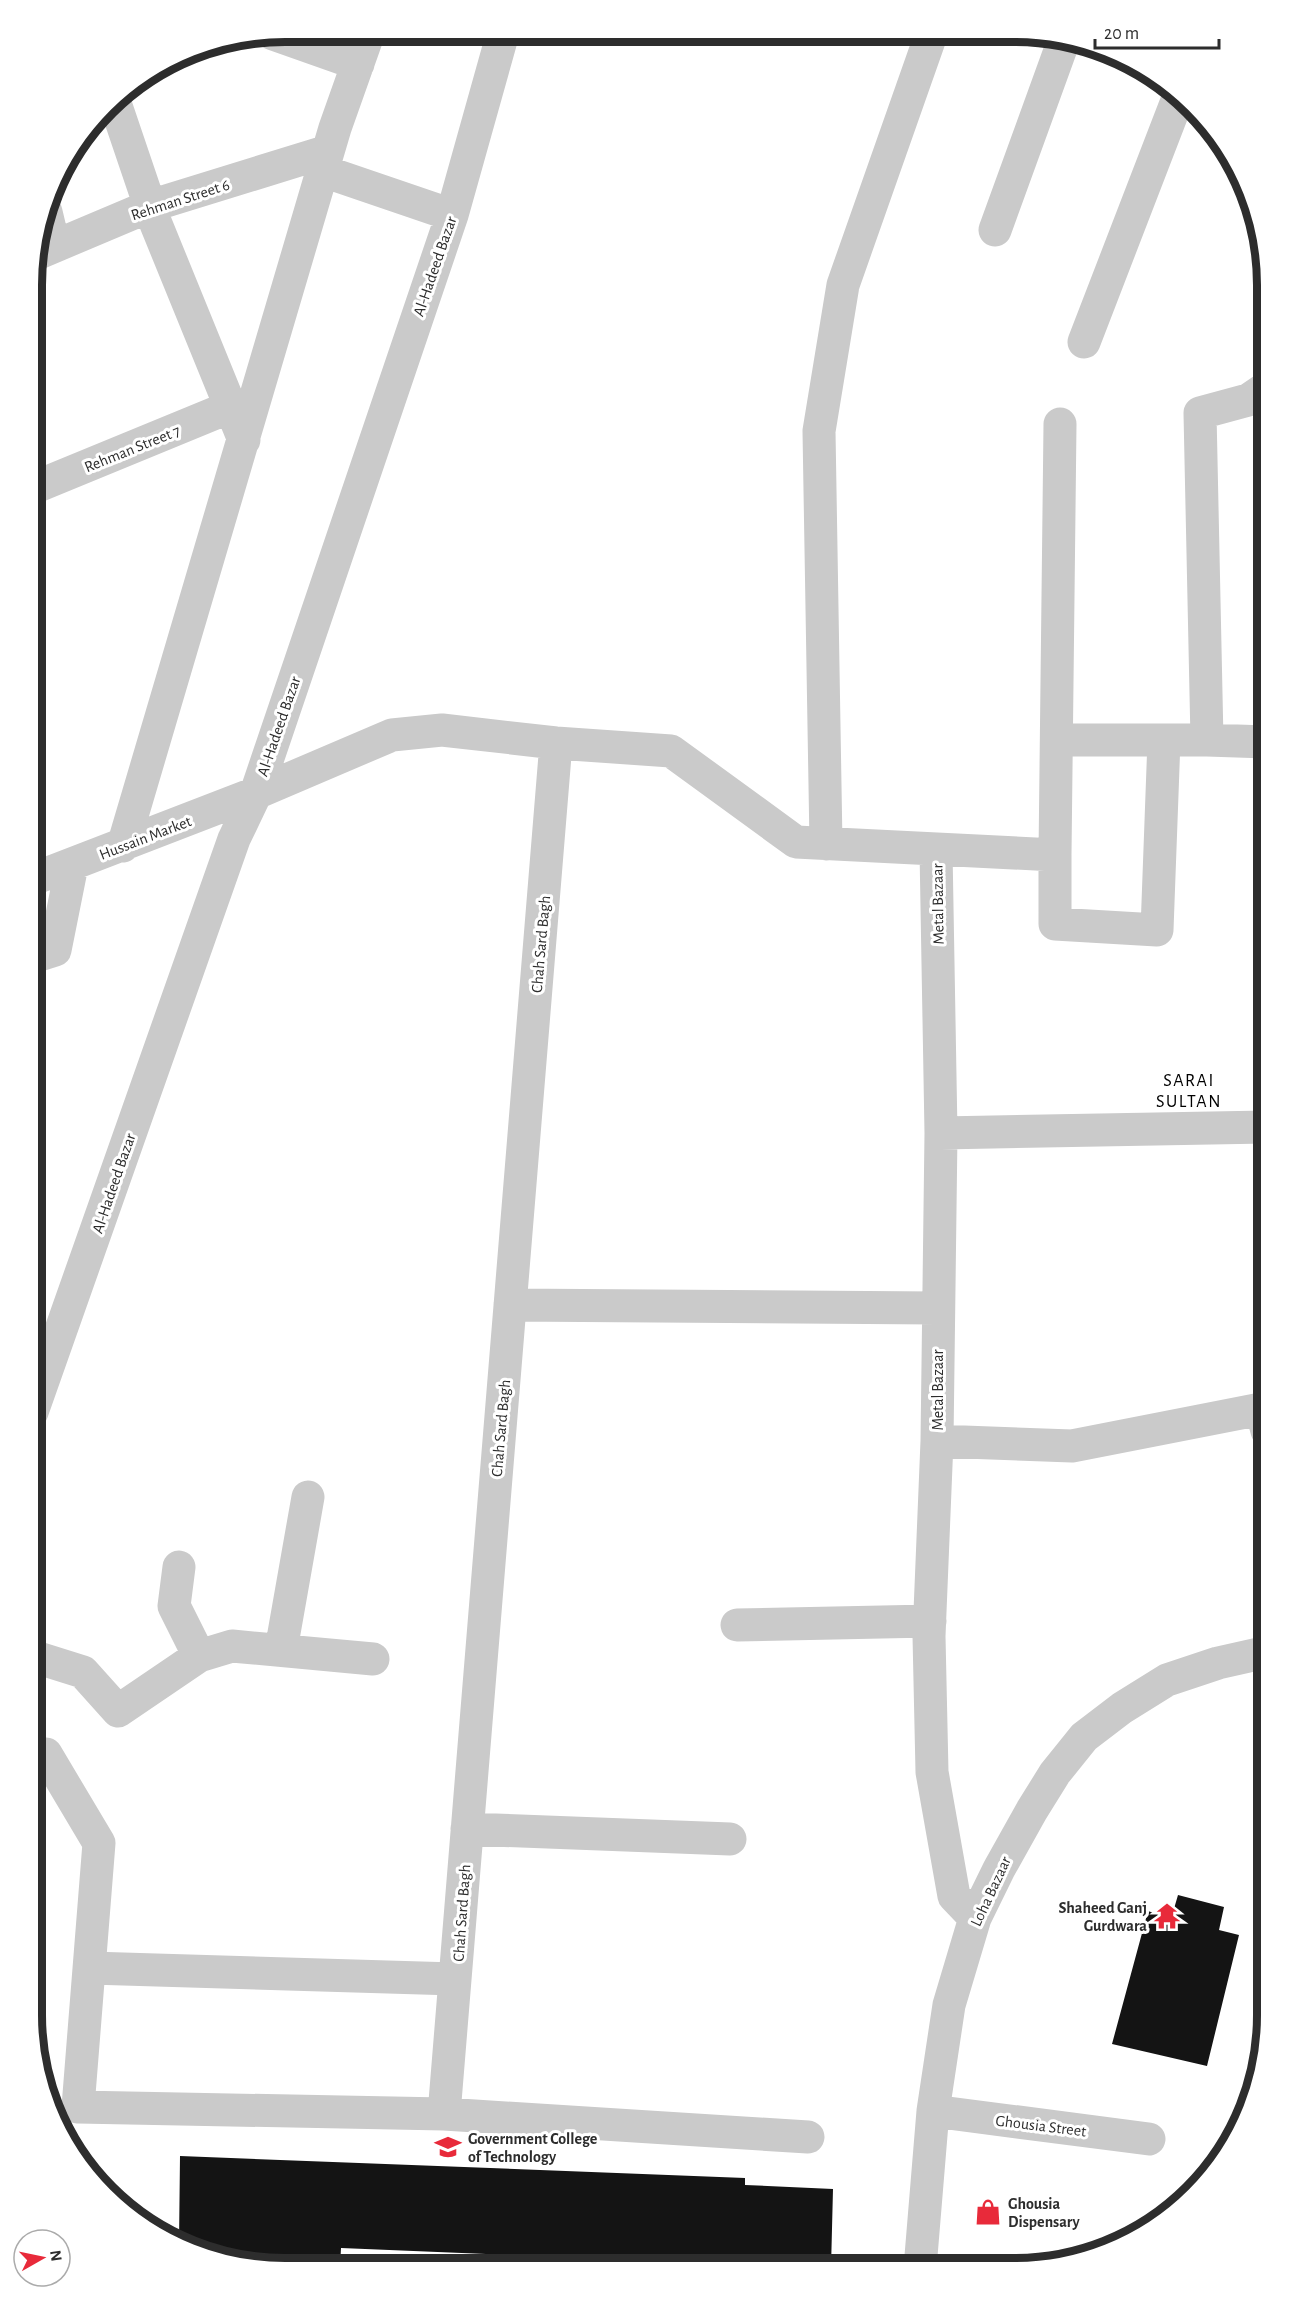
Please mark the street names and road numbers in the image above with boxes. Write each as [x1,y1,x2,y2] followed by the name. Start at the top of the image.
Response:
[129,176,232,223] street label: Rehman Street 6
[410,213,460,318] street label: Al-Hadeed Bazar
[82,422,183,475] street label: Rehman Street 7
[254,673,304,778] street label: Al-Hadeed Bazar
[97,813,194,863] street label: Hussain Market
[929,862,947,945] street label: Metal Bazaar
[529,895,553,993] street label: Chah Sard Bagh
[89,1130,139,1235] street label: Al-Hadeed Bazar
[930,1349,946,1431] street label: Metal Bazaar
[489,1379,513,1477] street label: Chah Sard Bagh
[968,1853,1014,1929] street label: Loha Bazaar
[451,1864,473,1962] street label: Chah Sard Bagh
[995,2112,1087,2139] street label: Ghousia Street

